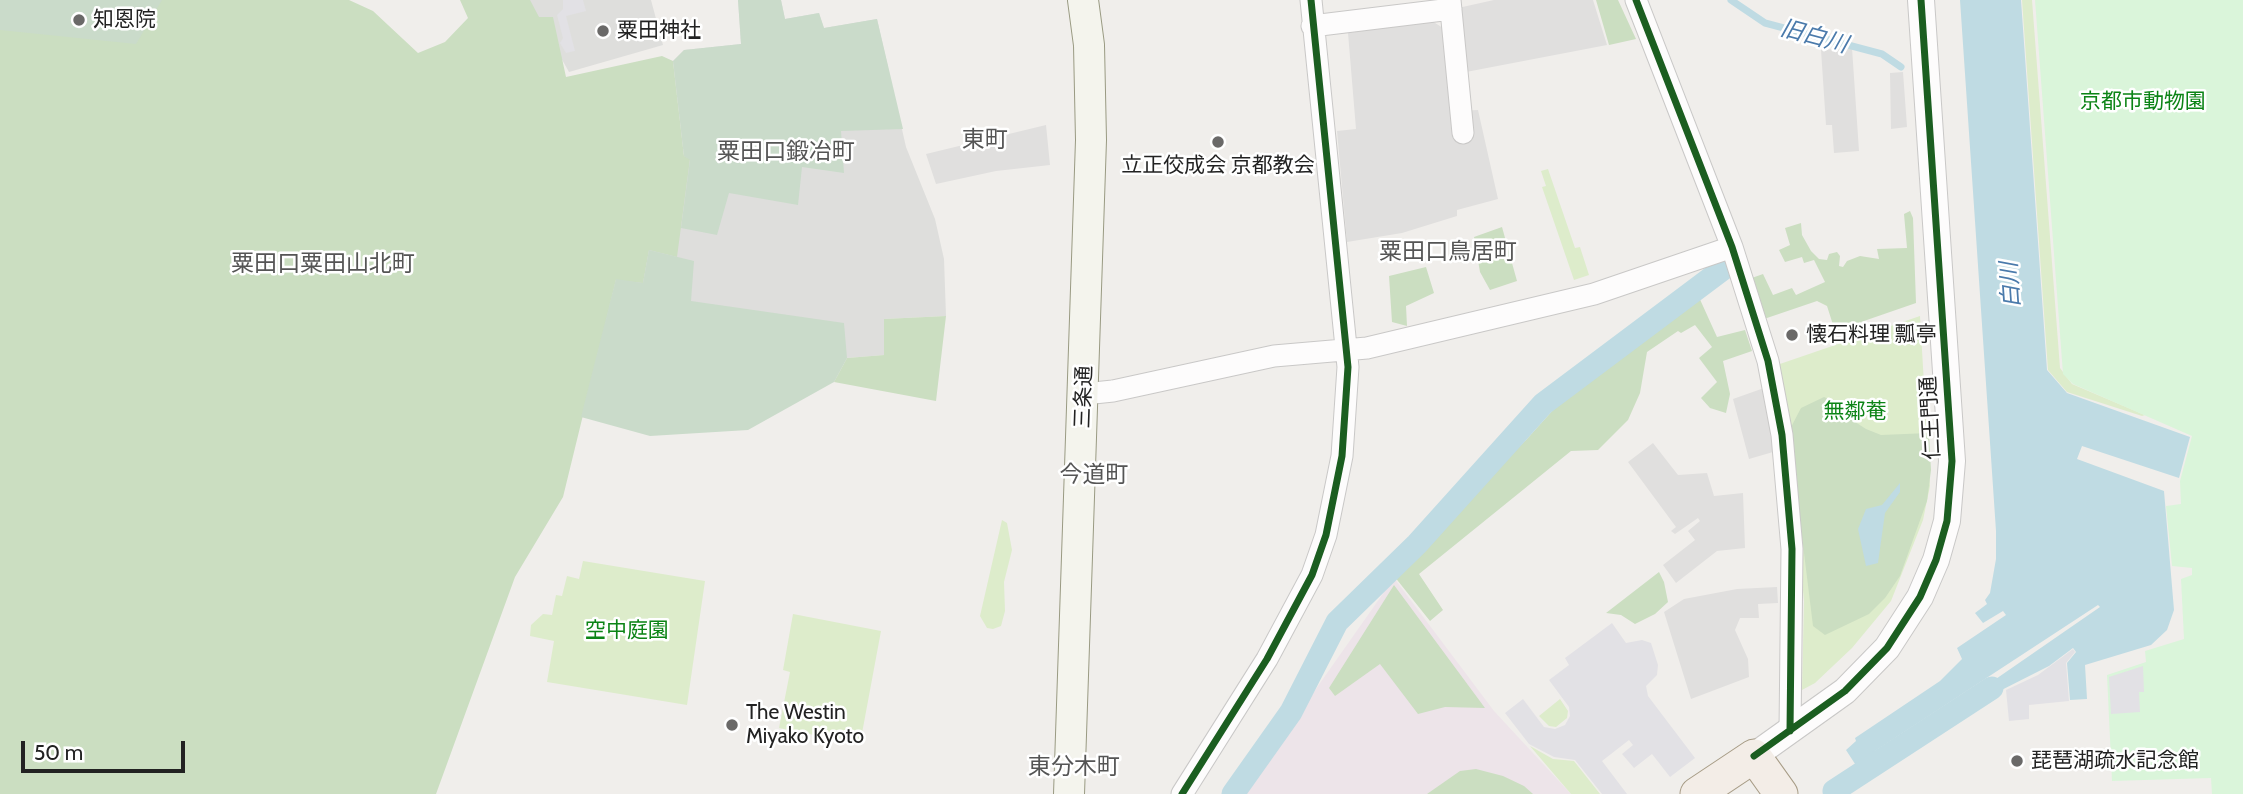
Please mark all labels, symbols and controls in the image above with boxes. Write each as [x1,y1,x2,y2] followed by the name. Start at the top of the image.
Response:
[93,7,156,33] place label: 知恩院
[71,12,87,28] marker: 知恩院
[1777,15,1851,59] water label: 旧白川
[617,18,701,44] place label: 粟田神社
[595,23,611,39] marker: 粟田神社
[2080,89,2206,115] park label: 京都市動物園
[962,126,1008,154] district label: 東町
[1210,134,1226,150] marker: 立正佼成会 京都教会
[717,138,855,166] district label: 粟田口鍛冶町
[1121,153,1315,179] place label: 立正佼成会 京都教会
[1379,238,1517,266] district label: 粟田口鳥居町
[231,250,415,278] district label: 粟田口粟田山北町
[1996,261,2026,309] water label: 白川
[1806,322,1937,348] place label: 懐石料理 瓢亭
[1784,327,1800,343] marker: 懐石料理 瓢亭
[1070,365,1098,429] street label: 三条通
[1916,375,1946,461] street label: 仁王門通
[1824,399,1886,425] park label: 無鄰菴
[1060,461,1128,489] district label: 今道町
[585,618,669,644] park label: 空中庭園
[746,700,864,750] place label: The Westin Miyako Kyoto
[724,717,740,733] marker: The Westin Miyako Kyoto
[24,728,189,772] scale bar
[34,740,83,765] text: 50 m
[2031,748,2199,774] place label: 琵琶湖疏水記念館
[1028,753,1120,781] district label: 東分木町
[2009,753,2025,769] marker: 琵琶湖疏水記念館

